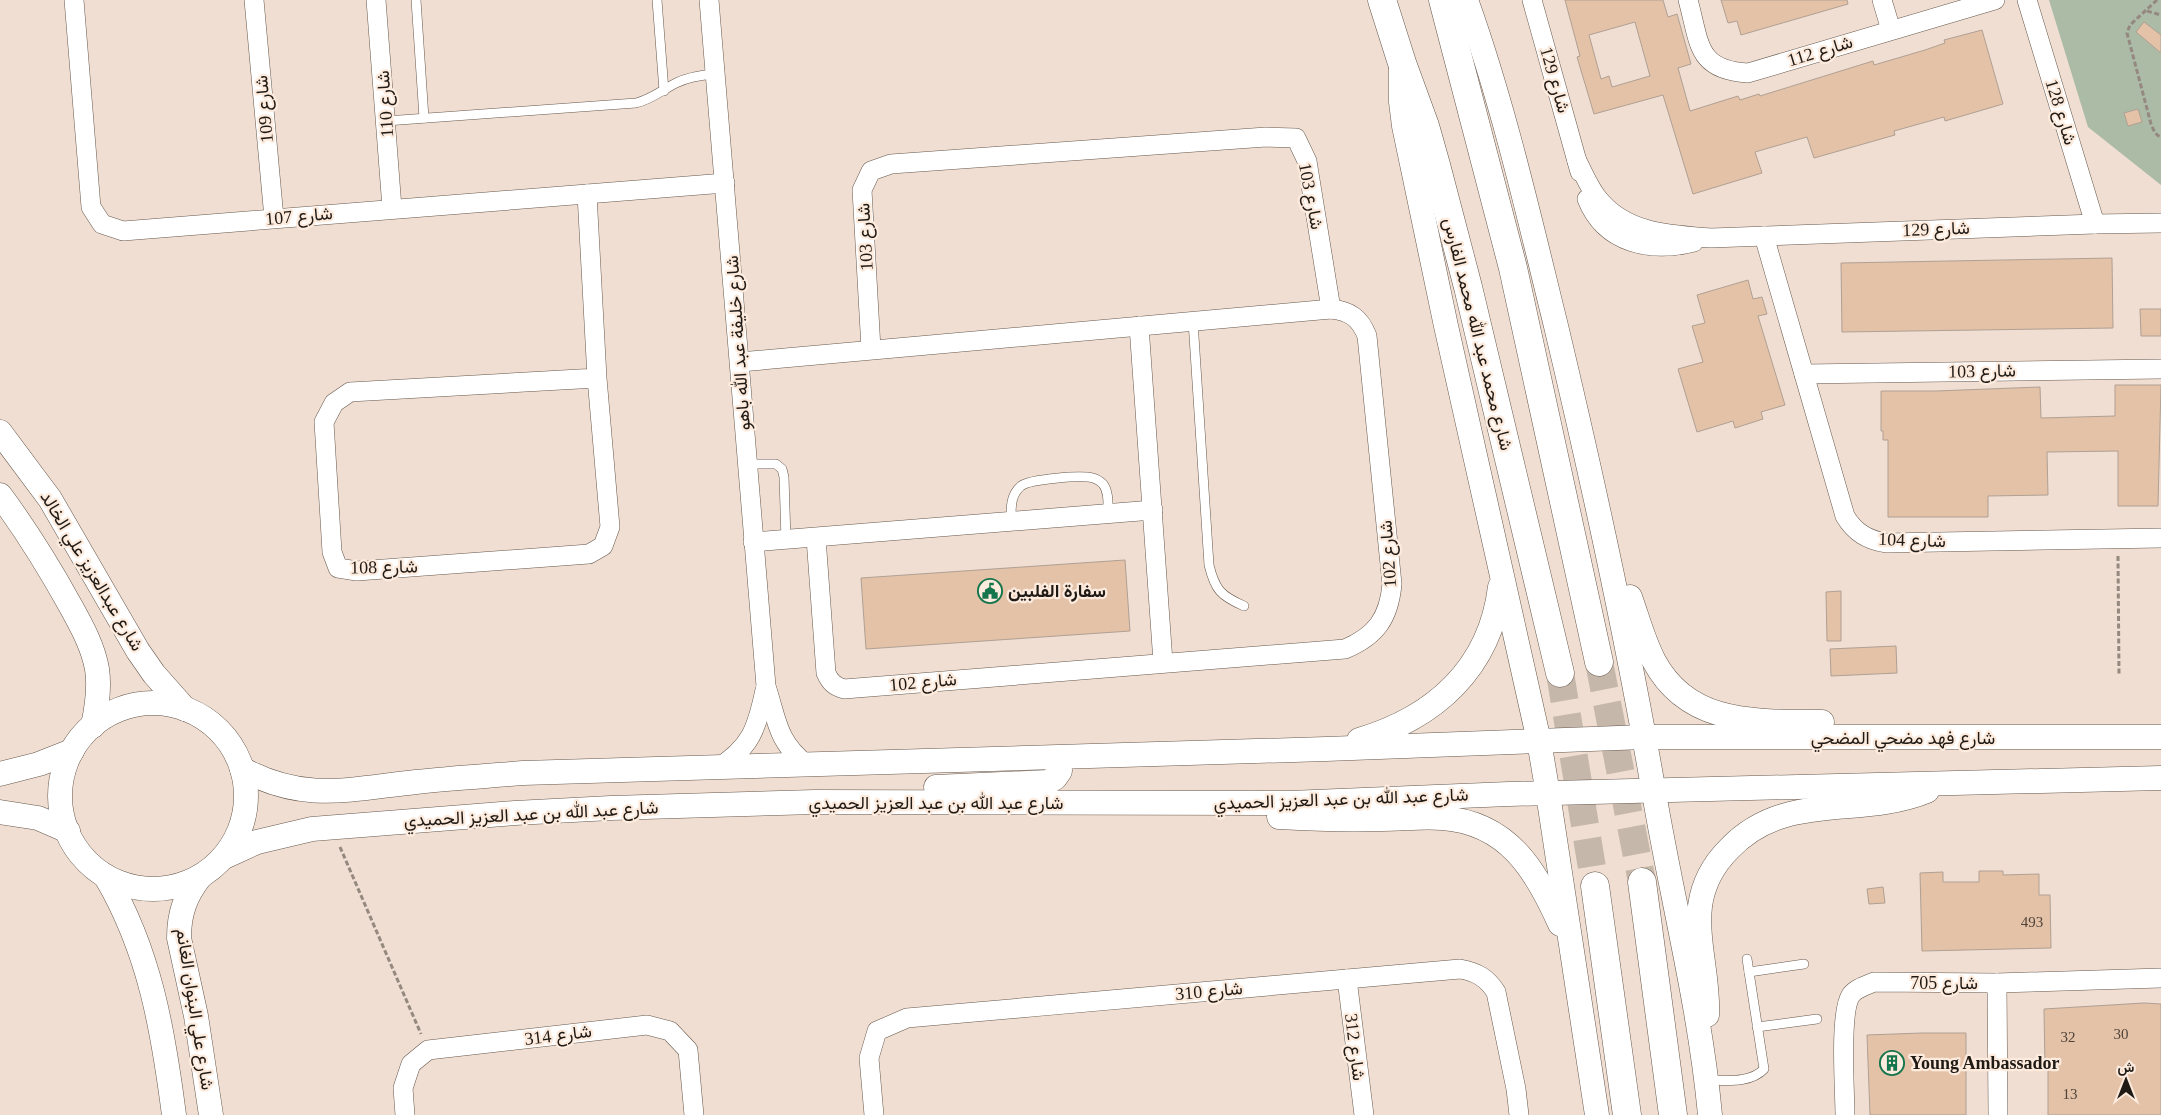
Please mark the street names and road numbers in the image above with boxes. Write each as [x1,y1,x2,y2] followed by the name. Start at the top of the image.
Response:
[1785,32,1856,72] street label: شارع 112
[1534,45,1574,116] street label: شارع 129
[373,70,399,138] street label: شارع 110
[251,74,279,144] street label: شارع 109
[2040,77,2080,148] street label: شارع 128
[1293,161,1327,232] street label: شارع 103
[264,203,334,231] street label: شارع 107
[853,203,879,271] street label: شارع 103
[1437,215,1518,453] street label: شارع محمد عبد الله محمد الفارس
[1902,218,1970,242] street label: شارع 129
[721,255,756,431] street label: شارع خليفة عبد الله باهو
[1948,360,2016,384] street label: شارع 103
[32,488,148,657] street label: شارع عبدالعزيز علي الخالد
[1376,519,1402,588] street label: شارع 102
[1878,529,1946,553] street label: شارع 104
[350,556,418,580] street label: شارع 108
[888,669,958,697] street label: شارع 102
[1811,728,1995,753] street label: شارع فهد مضحي المضحي
[1213,784,1469,818] street label: شارع عبد الله بن عبد العزيز الحميدي
[808,792,1064,818] street label: شارع عبد الله بن عبد العزيز الحميدي
[403,796,659,836] street label: شارع عبد الله بن عبد العزيز الحميدي
[167,927,218,1092] street label: شارع علي البنوان الغانم
[1910,973,1978,995] street label: شارع 705
[1174,978,1244,1006] street label: شارع 310
[1339,1012,1369,1082] street label: شارع 312
[523,1021,593,1051] street label: شارع 314

